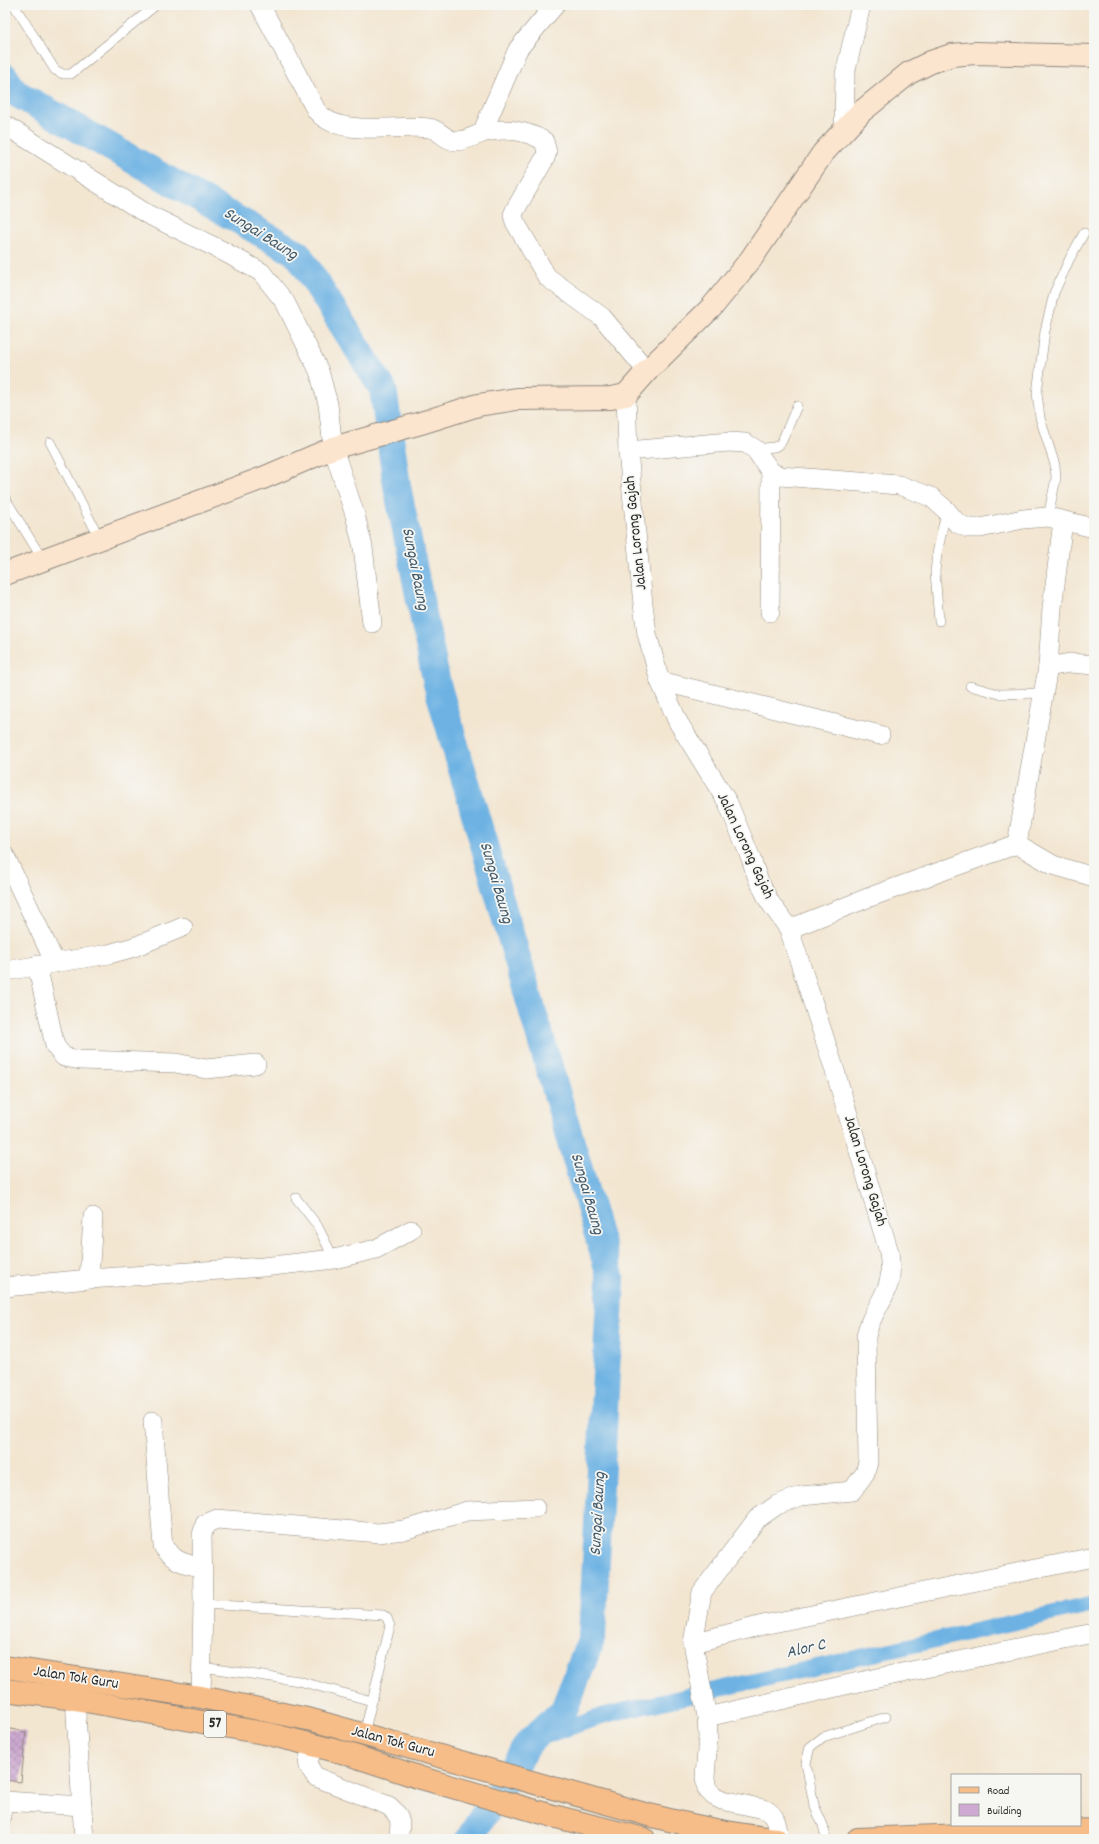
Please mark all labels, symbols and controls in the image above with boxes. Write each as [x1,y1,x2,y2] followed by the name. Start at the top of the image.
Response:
[218,203,302,268] water label: Sungai Baung
[619,475,653,591] street label: Jalan Lorong Gajah
[394,526,434,613] water label: Sungai Baung
[710,789,780,903] street label: Jalan Lorong Gajah
[472,839,518,927] water label: Sungai Baung
[837,1113,893,1229] street label: Jalan Lorong Gajah
[563,1150,609,1238] water label: Sungai Baung
[585,1471,613,1556] water label: Sungai Baung
[784,1634,829,1666] water label: Alor C
[32,1660,120,1696] street label: Jalan Tok Guru
[204,1711,226,1737] road number: 57
[349,1720,438,1764] street label: Jalan Tok Guru
[951,1774,1081,1826] legend
[987,1783,1009,1800] text: Road
[987,1803,1022,1820] text: Building

